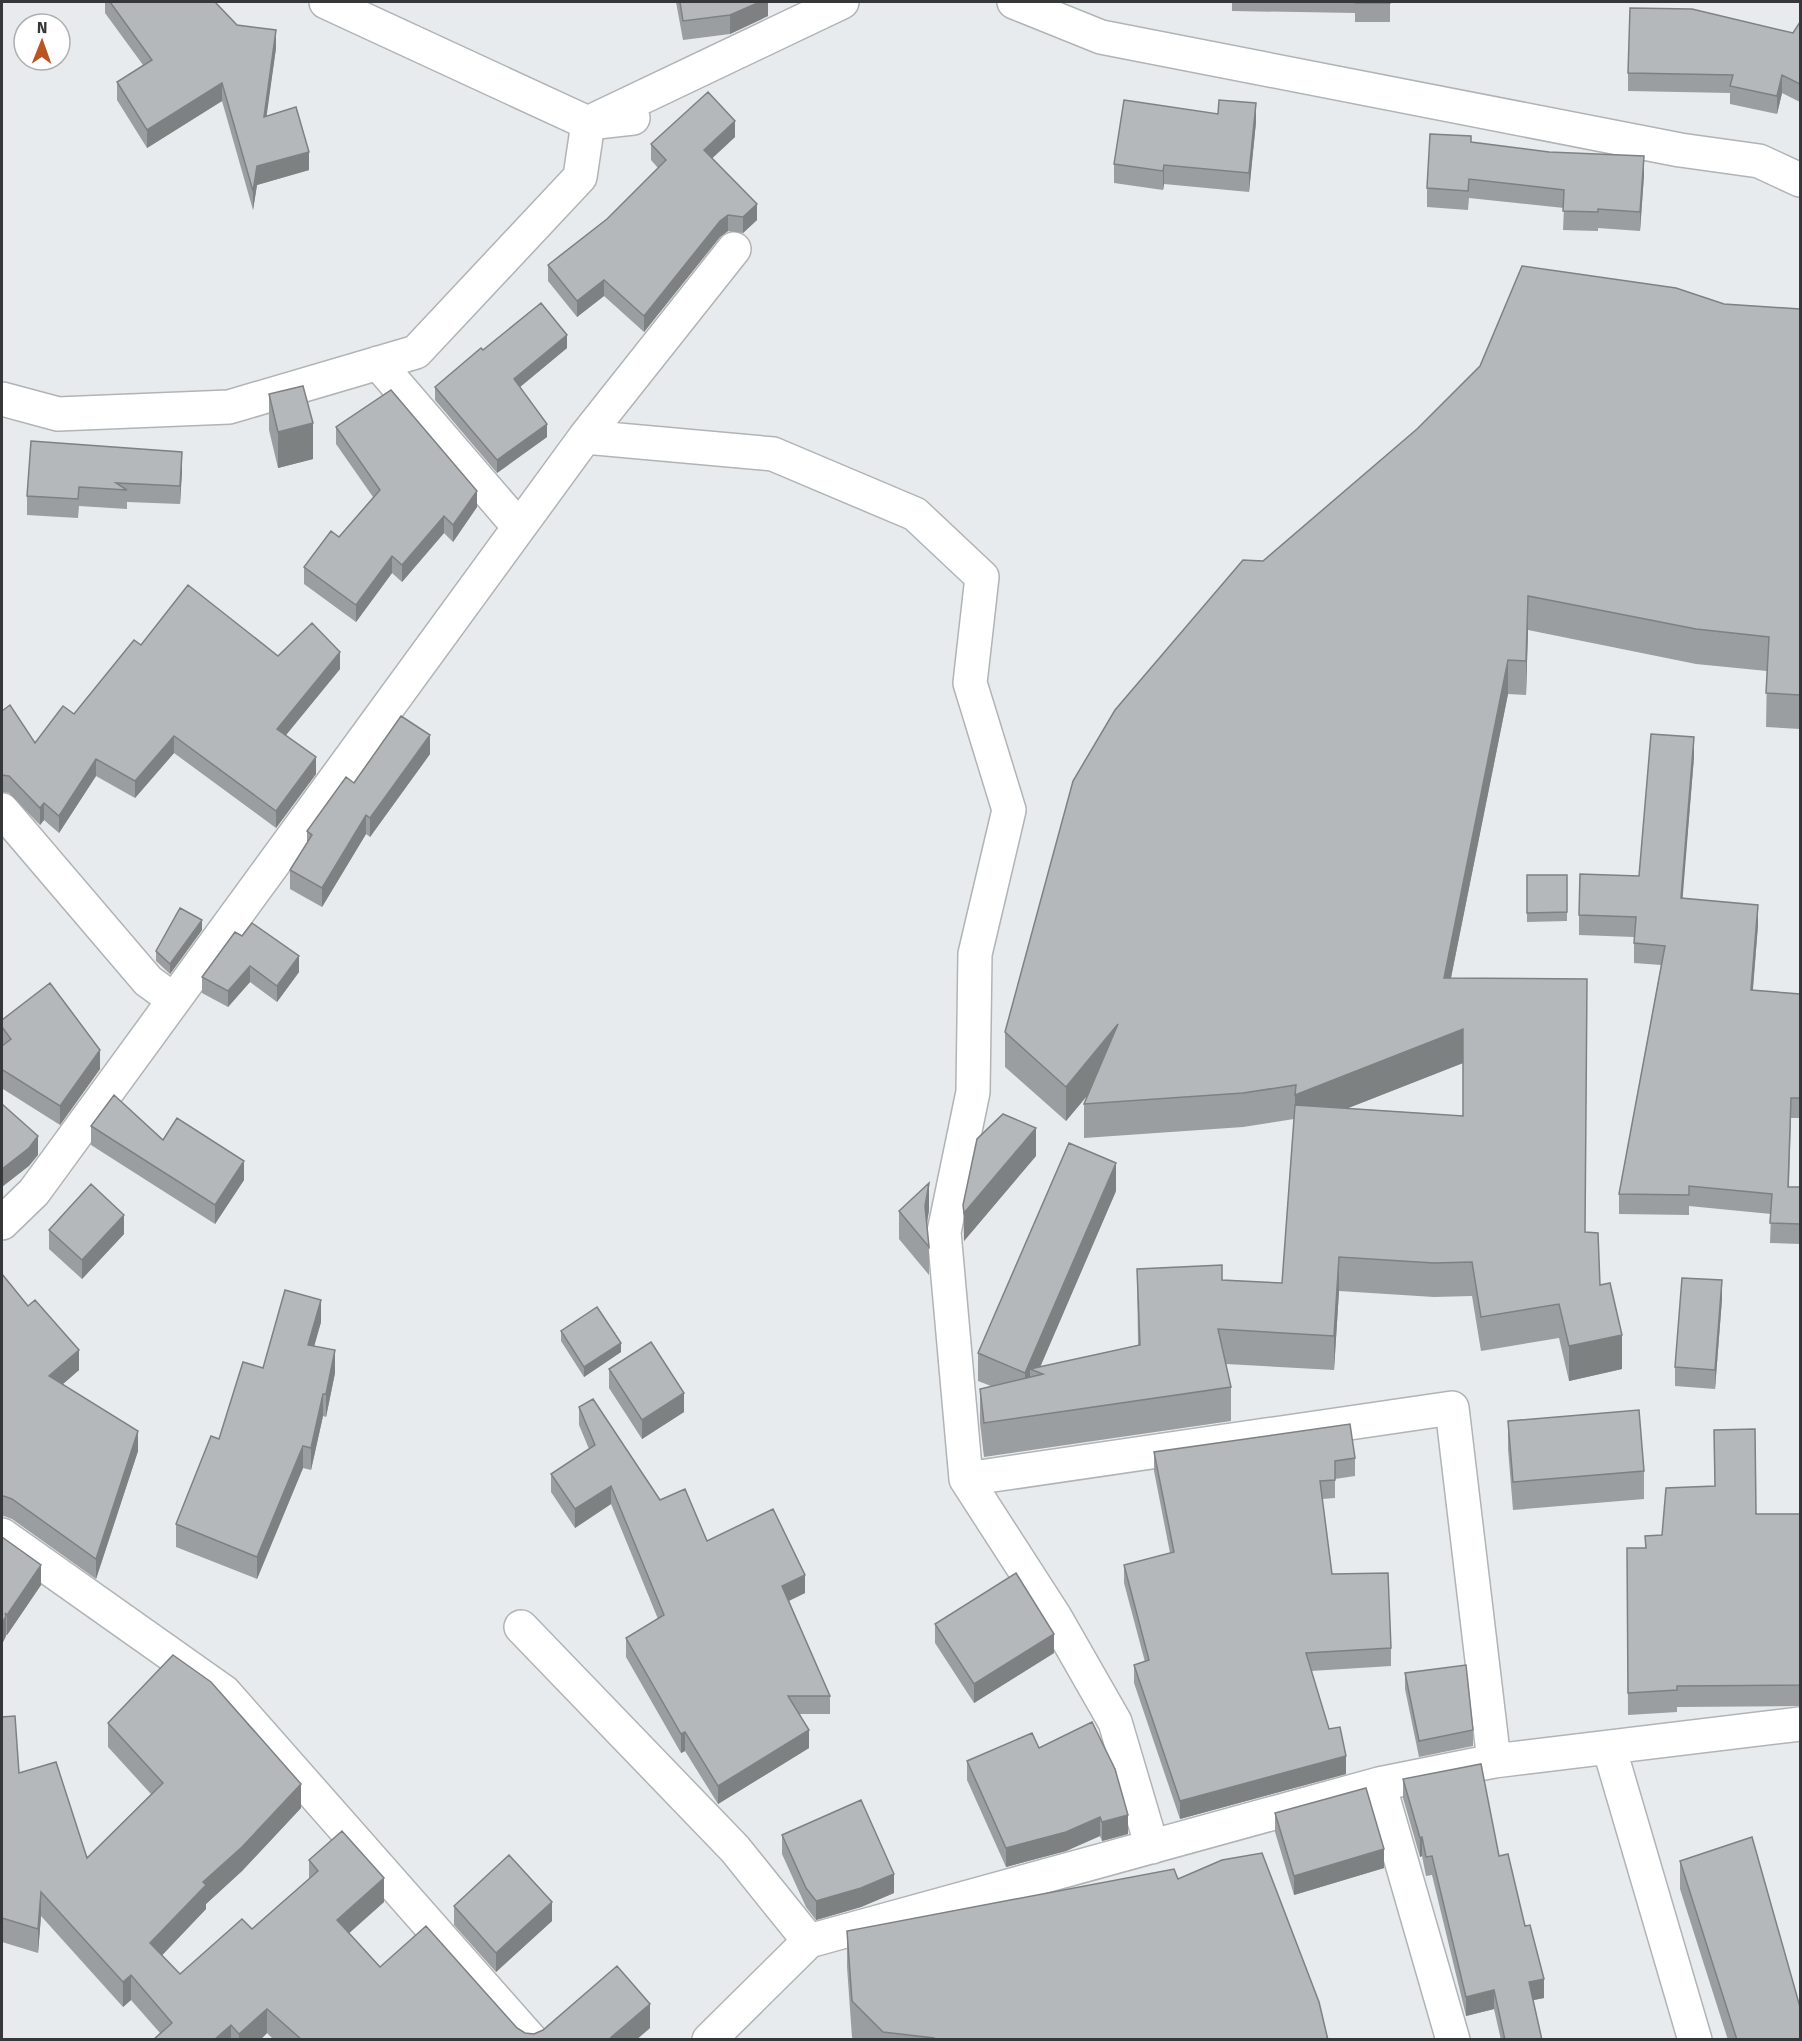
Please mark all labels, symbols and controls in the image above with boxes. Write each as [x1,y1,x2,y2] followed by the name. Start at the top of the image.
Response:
[12,12,72,72] north arrow
[37,18,48,37] text: N

